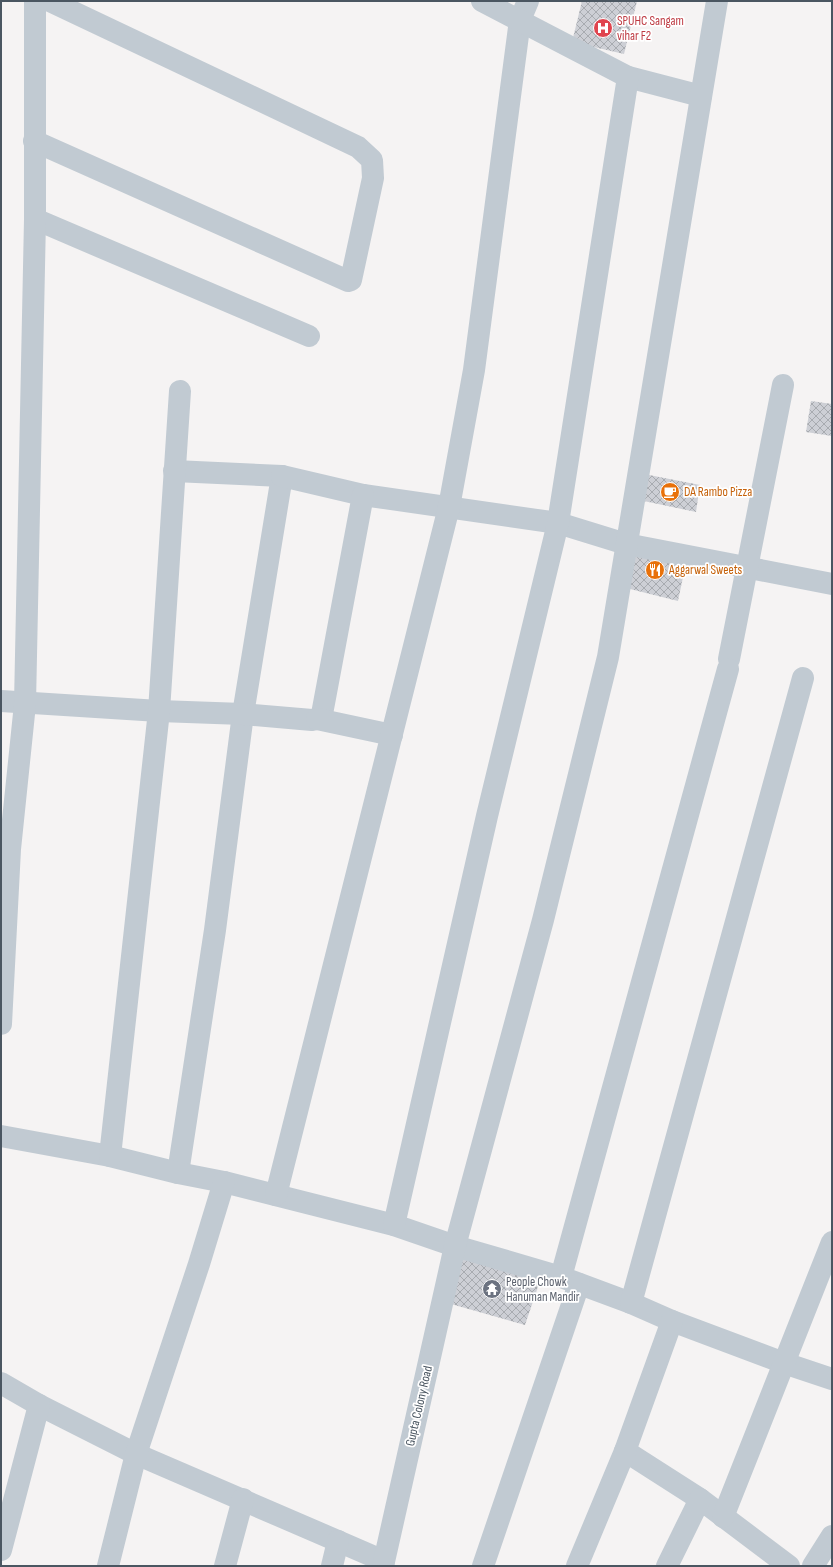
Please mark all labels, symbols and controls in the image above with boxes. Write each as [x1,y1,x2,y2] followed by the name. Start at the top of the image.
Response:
[617,13,684,44] place label: SPUHC Sangam vihar F2
[592,17,614,39] hospital icon: SPUHC Sangam vihar F2
[659,481,681,503] cafe icon: DA Rambo Pizza
[684,484,752,500] place label: DA Rambo Pizza
[644,559,666,581] restaurant icon: Aggarwal Sweets
[668,562,743,578] place label: Aggarwal Sweets
[506,1274,580,1305] place label: People Chowk Hanuman Mandir
[481,1278,503,1300] temple icon: People Chowk Hanuman Mandir
[402,1364,436,1448] street label: Gupta Colony Road

